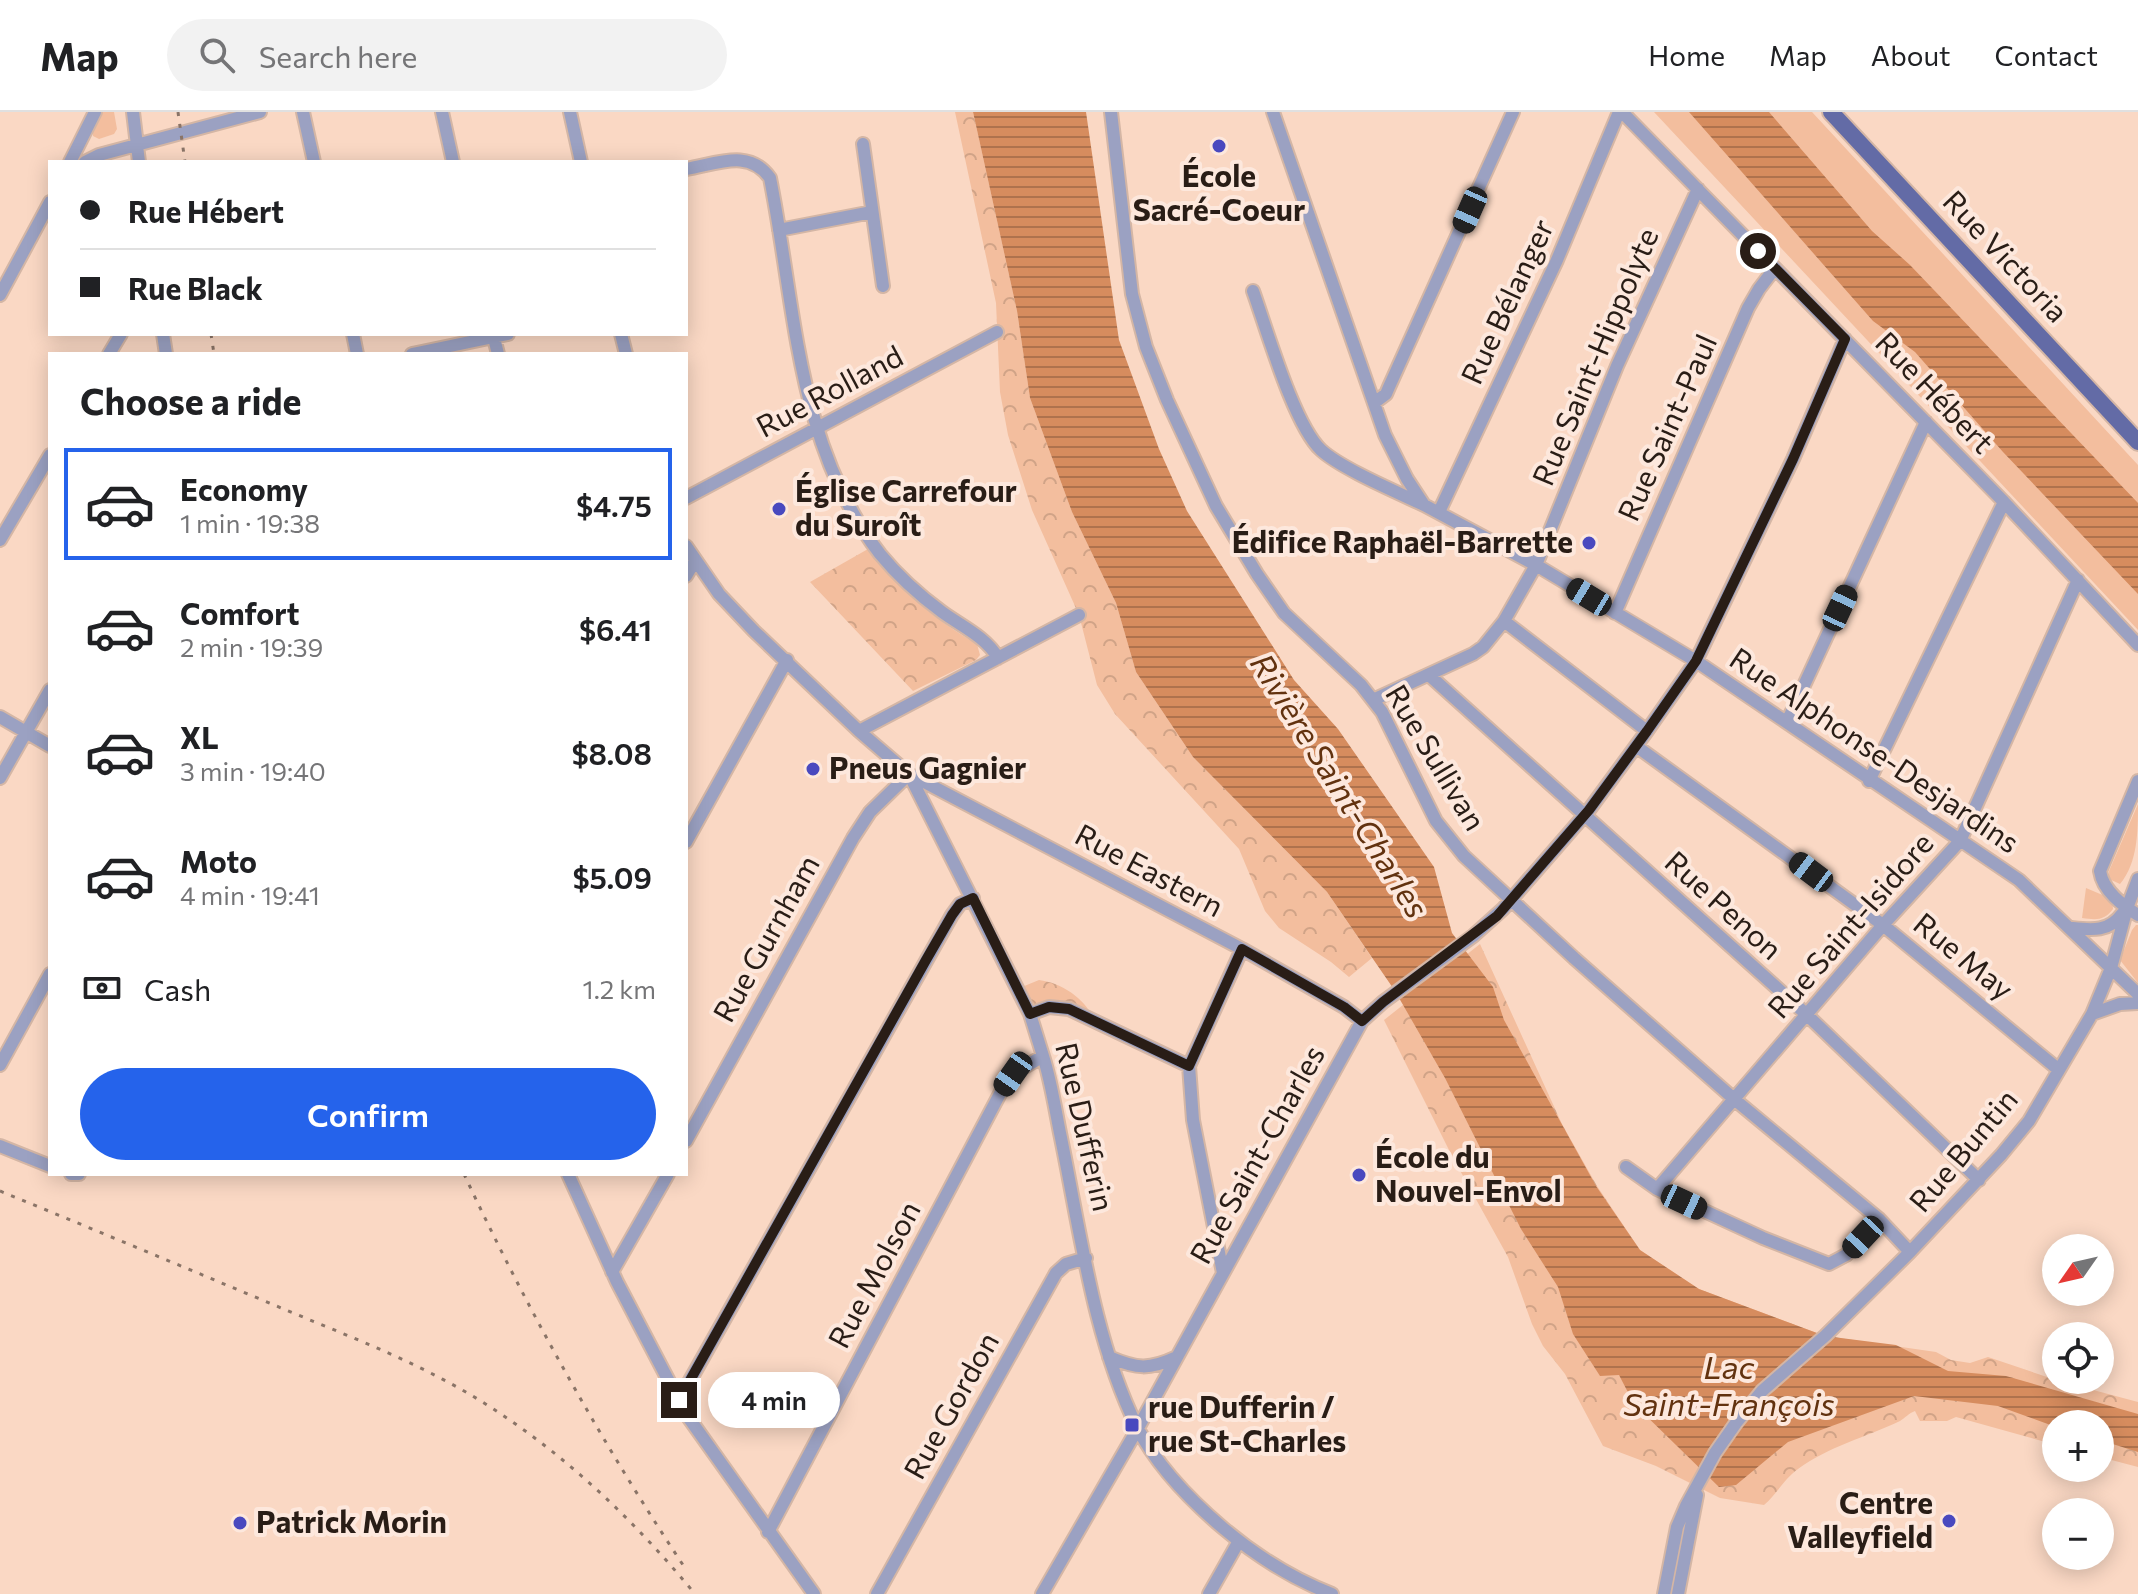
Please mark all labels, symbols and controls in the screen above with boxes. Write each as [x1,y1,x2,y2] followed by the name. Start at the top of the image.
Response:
[167,19,727,91] search box
[40,32,119,79] text: Map
[195,33,239,77] icon: search
[259,37,417,74] text: Search here
[1648,38,1725,72] text: Home
[1769,38,1827,72] text: Map
[1871,38,1951,72] text: About
[1995,38,2098,72] text: Contact
[1210,137,1228,155] marker: École Sacré-Coeur
[1133,156,1305,227] place label: École Sacré-Coeur
[1936,182,2077,329] street label: Rue Victoria
[1449,183,1491,237] car
[128,192,284,229] text: Rue Hébert
[1451,213,1560,389] street label: Rue Bélanger
[1523,222,1665,490] street label: Rue Saint-Hippolyte
[1740,233,1776,269] route start
[128,269,263,306] text: Rue Black
[1869,323,2003,460] street label: Rue Hébert
[1608,328,1723,526] street label: Rue Saint-Paul
[749,336,908,444] street label: Rue Rolland
[80,378,301,422] text: Choose a ride
[84,468,156,540] icon: car
[180,470,308,507] text: Economy
[795,471,1017,542] place label: Église Carrefour du Suroît
[576,486,652,523] text: $4.75
[770,500,788,518] marker: Église Carrefour du Suroît
[180,507,320,538] text: 1 min · 19:38
[1232,522,1573,559] place label: Édifice Raphaël-Barrette
[1580,534,1598,552] marker: Édifice Raphaël-Barrette
[1562,574,1616,620] car
[1819,581,1861,635] car
[84,592,156,664] icon: car
[180,594,299,631] text: Comfort
[579,610,652,647] text: $6.41
[180,631,323,662] text: 2 min · 19:39
[1724,638,2027,860] street label: Rue Alphonse-Desjardins
[1243,645,1438,925] water label: Rivière Saint-Charles
[1379,677,1495,836] street label: Rue Sullivan
[84,716,156,788] icon: car
[180,718,219,755] text: XL
[571,734,652,771] text: $8.08
[829,748,1027,785] place label: Pneus Gagnier
[180,755,326,786] text: 3 min · 19:40
[804,760,822,778] marker: Pneus Gagnier
[1070,814,1231,923] street label: Rue Eastern
[1758,824,1940,1025] street label: Rue Saint-Isidore
[84,840,156,912] icon: car
[180,842,257,879] text: Moto
[1659,842,1791,966] street label: Rue Penon
[704,848,826,1028] street label: Rue Gurnham
[1785,848,1837,896] car
[573,858,652,895] text: $5.09
[180,879,320,910] text: 4 min · 19:41
[1907,904,2022,1006] street label: Rue May
[80,966,124,1010] icon: cash
[144,970,211,1007] text: Cash
[583,973,656,1004] text: 1.2 km
[1049,1038,1124,1214] street label: Rue Dufferin
[1181,1038,1331,1269] street label: Rue Saint-Charles
[989,1047,1037,1101] car
[80,1068,656,1160] button: Confirm
[1900,1081,2024,1218] street label: Rue Buntin
[1375,1137,1562,1208] place label: École du Nouvel-Envol
[1350,1166,1368,1184] marker: École du Nouvel-Envol
[1657,1181,1711,1223] car
[819,1194,927,1354] street label: Rue Molson
[1838,1211,1888,1263] car
[2042,1234,2114,1306] north arrow
[2042,1234,2114,1570] map controls
[2042,1322,2114,1394] button: locate
[894,1325,1005,1485] street label: Rue Gordon
[1623,1346,1835,1423] water label: Lac Saint-François
[707,1372,839,1428] callout: 4 min
[661,1382,697,1418] route end
[741,1384,807,1415] text: 4 min
[1148,1387,1346,1458] place label: rue Dufferin / rue St-Charles
[2042,1410,2114,1482] button: +
[1123,1416,1141,1434] marker: rue Dufferin / rue St-Charles
[1787,1483,1933,1554] place label: Centre Valleyfield
[2042,1498,2114,1570] button: −
[256,1502,447,1539] place label: Patrick Morin
[1940,1512,1958,1530] marker: Centre Valleyfield
[231,1514,249,1532] marker: Patrick Morin

